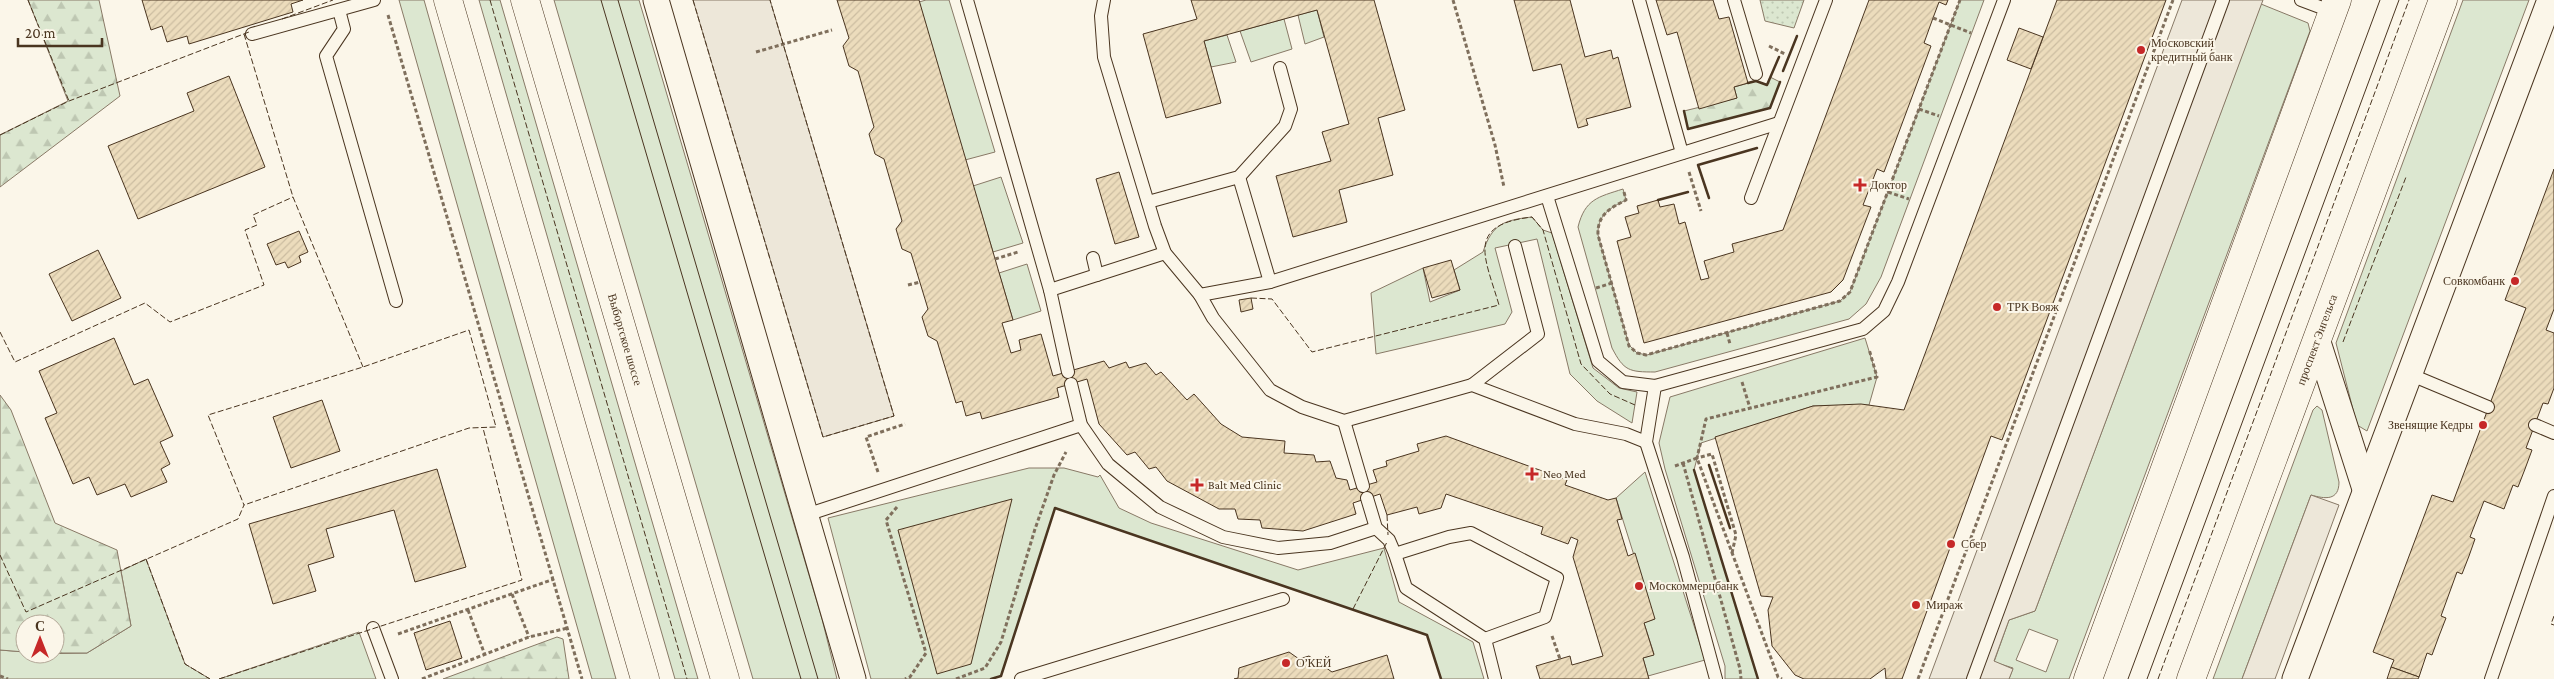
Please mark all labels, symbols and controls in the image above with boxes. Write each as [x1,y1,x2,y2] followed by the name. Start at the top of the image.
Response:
[18,15,101,47] scale bar
[25,25,56,41] text: 20 m
[2151,36,2233,64] place label: Московский кредитный банк
[2135,44,2147,56] marker: Московский кредитный банк
[1870,178,1907,192] place label: Доктор
[1854,179,1866,191] marker: Доктор
[2443,274,2505,288] place label: Совкомбанк
[2509,275,2521,287] marker: Совкомбанк
[605,292,645,387] street label: Выборгское шоссе
[2294,292,2340,387] street label: проспект Энгельса
[2007,300,2060,314] place label: ТРК Вояж
[1991,301,2003,313] marker: ТРК Вояж
[2388,418,2473,432] place label: Звенящие Кедры
[2477,419,2489,431] marker: Звенящие Кедры
[1525,467,1539,481] marker: Neo Med
[1543,467,1587,481] place label: Neo Med
[1190,478,1204,492] marker: Balt Med Clinic
[1208,478,1281,492] place label: Balt Med Clinic
[1961,537,1986,551] place label: Сбер
[1945,538,1957,550] marker: Сбер
[1649,579,1739,593] place label: Москоммерцбанк
[1633,580,1645,592] marker: Москоммерцбанк
[1926,598,1963,612] place label: Мираж
[1910,599,1922,611] marker: Мираж
[15,614,65,664] north arrow
[35,618,45,634] text: С
[1296,656,1332,670] place label: О’КЕЙ
[1280,657,1292,669] marker: О’КЕЙ

